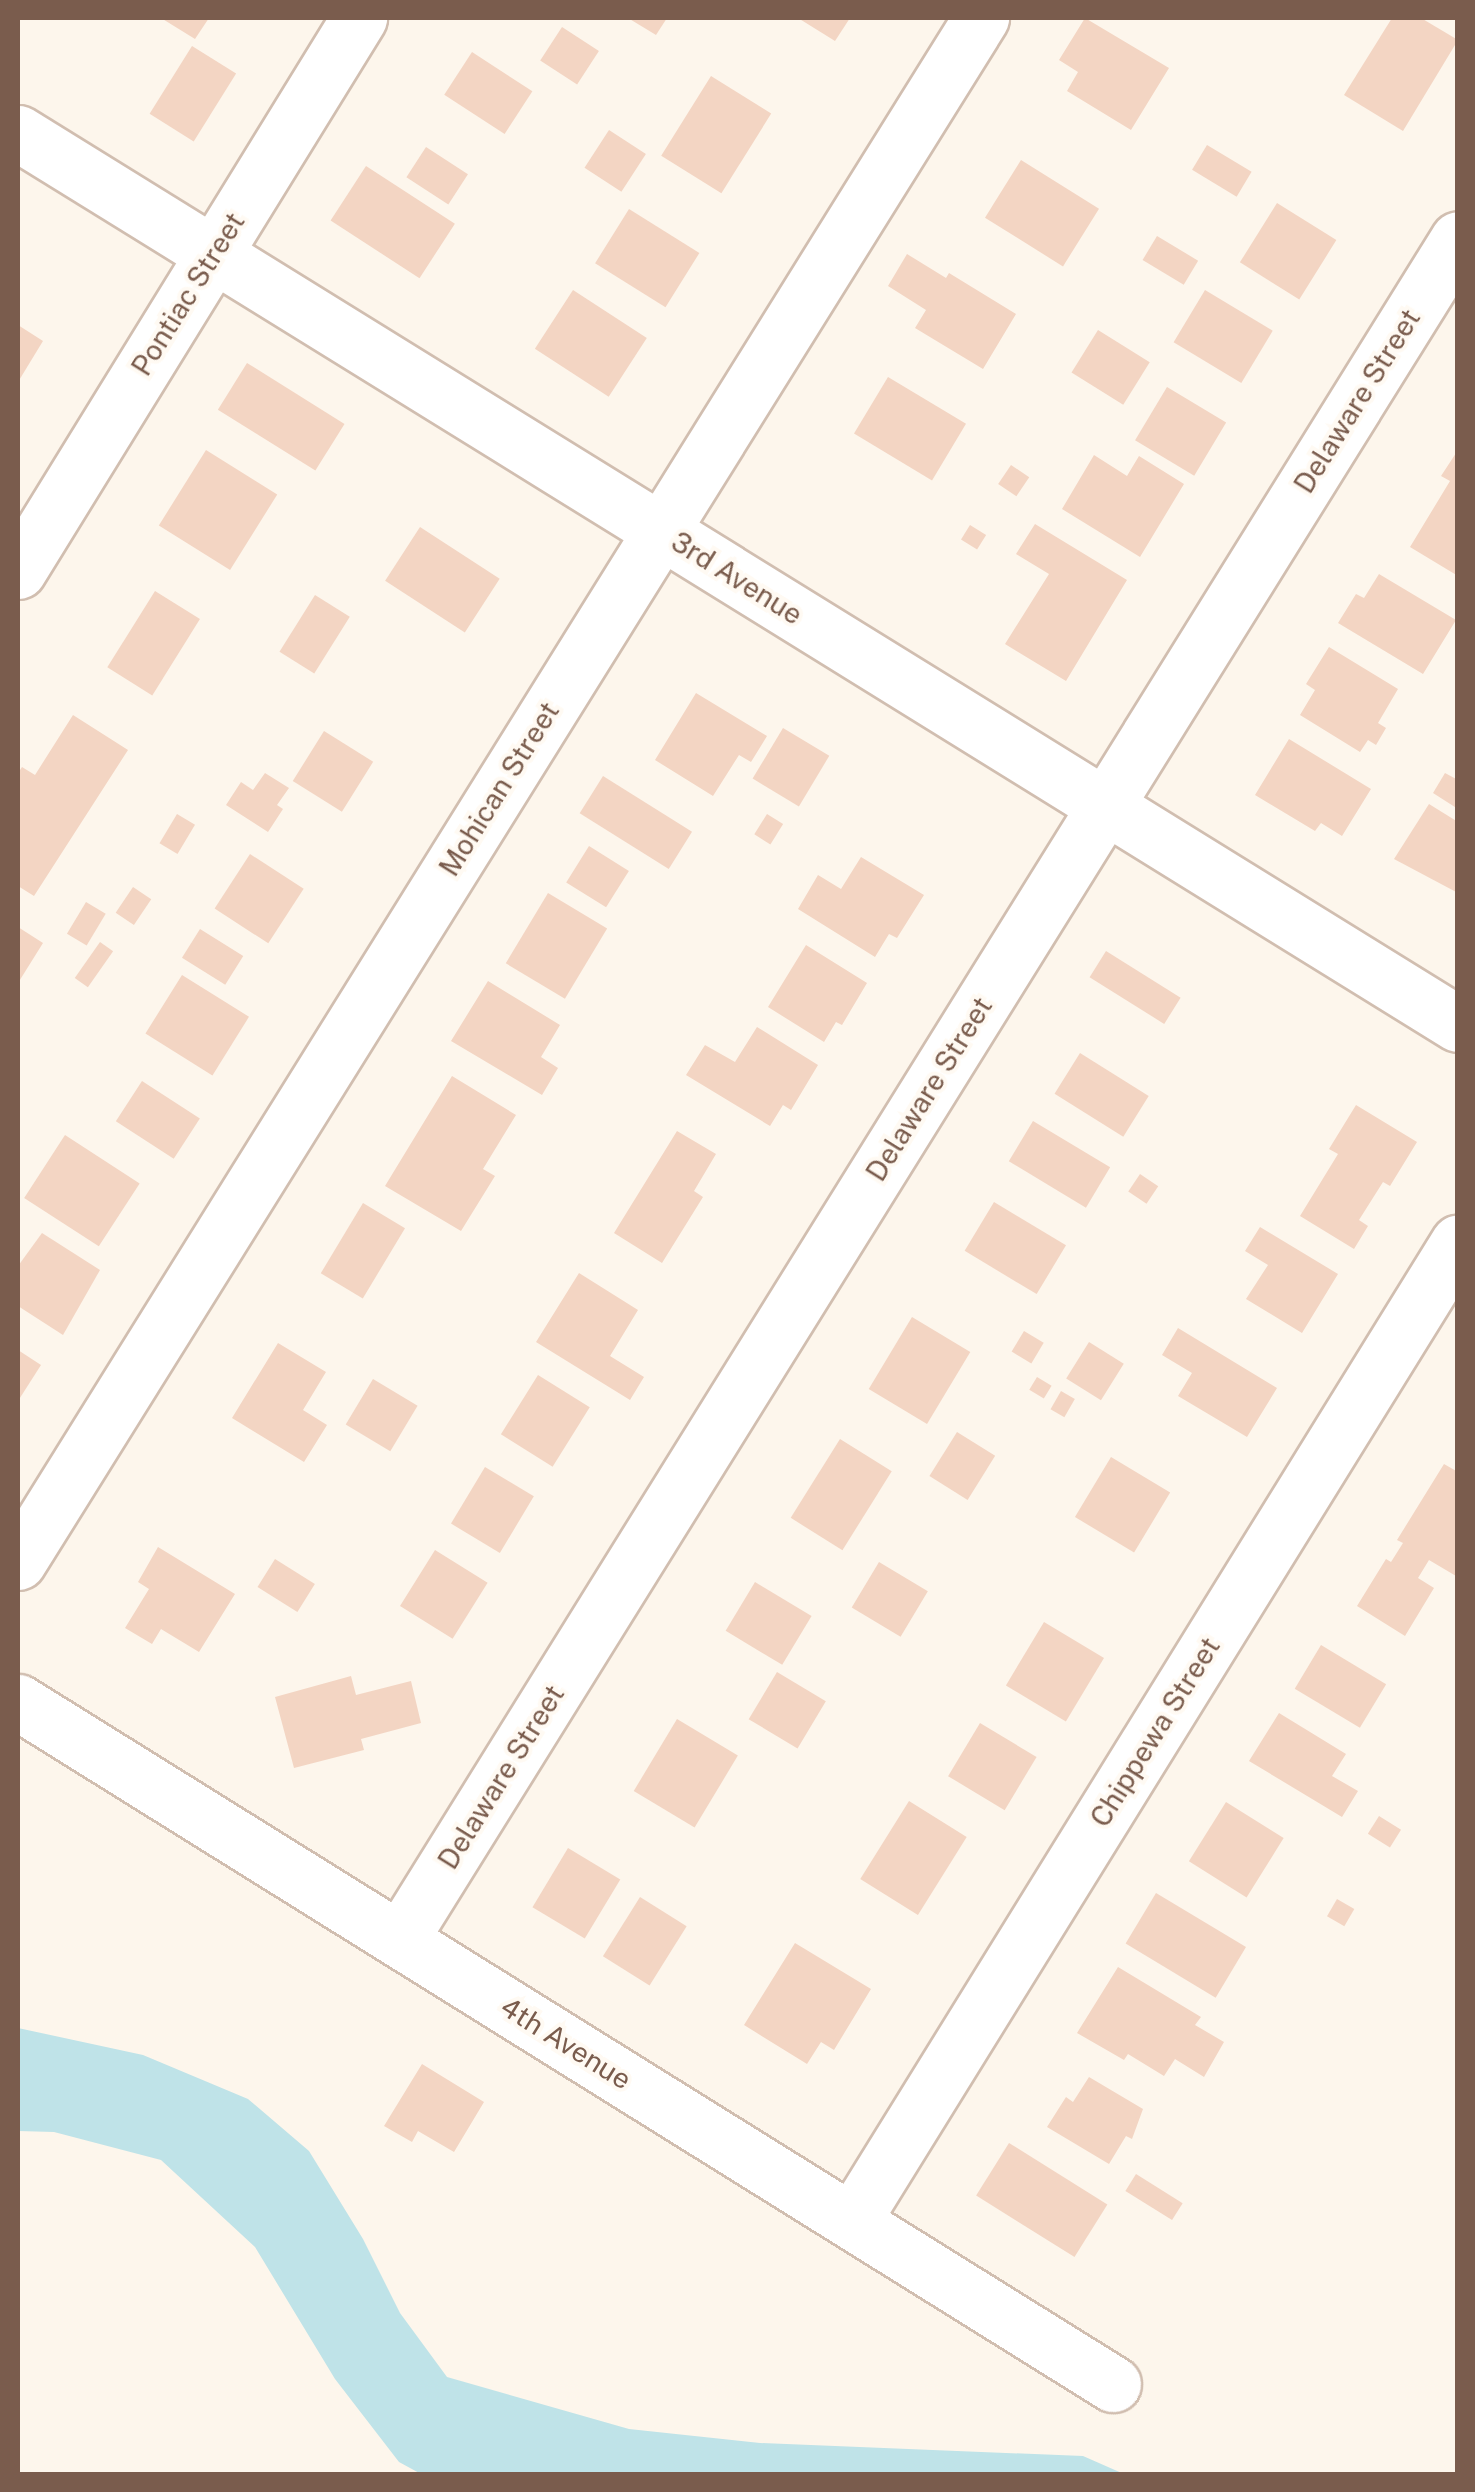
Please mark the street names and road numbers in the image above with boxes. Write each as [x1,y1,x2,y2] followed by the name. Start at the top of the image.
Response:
[124,206,252,382] street label: Pontiac Street
[1287,303,1427,499] street label: Delaware Street
[665,525,809,631] street label: 3rd Avenue
[432,696,566,882] street label: Mohican Street
[859,991,999,1187] street label: Delaware Street
[1083,1631,1227,1833] street label: Chippewa Street
[431,1679,571,1875] street label: Delaware Street
[495,1990,637,2096] street label: 4th Avenue

